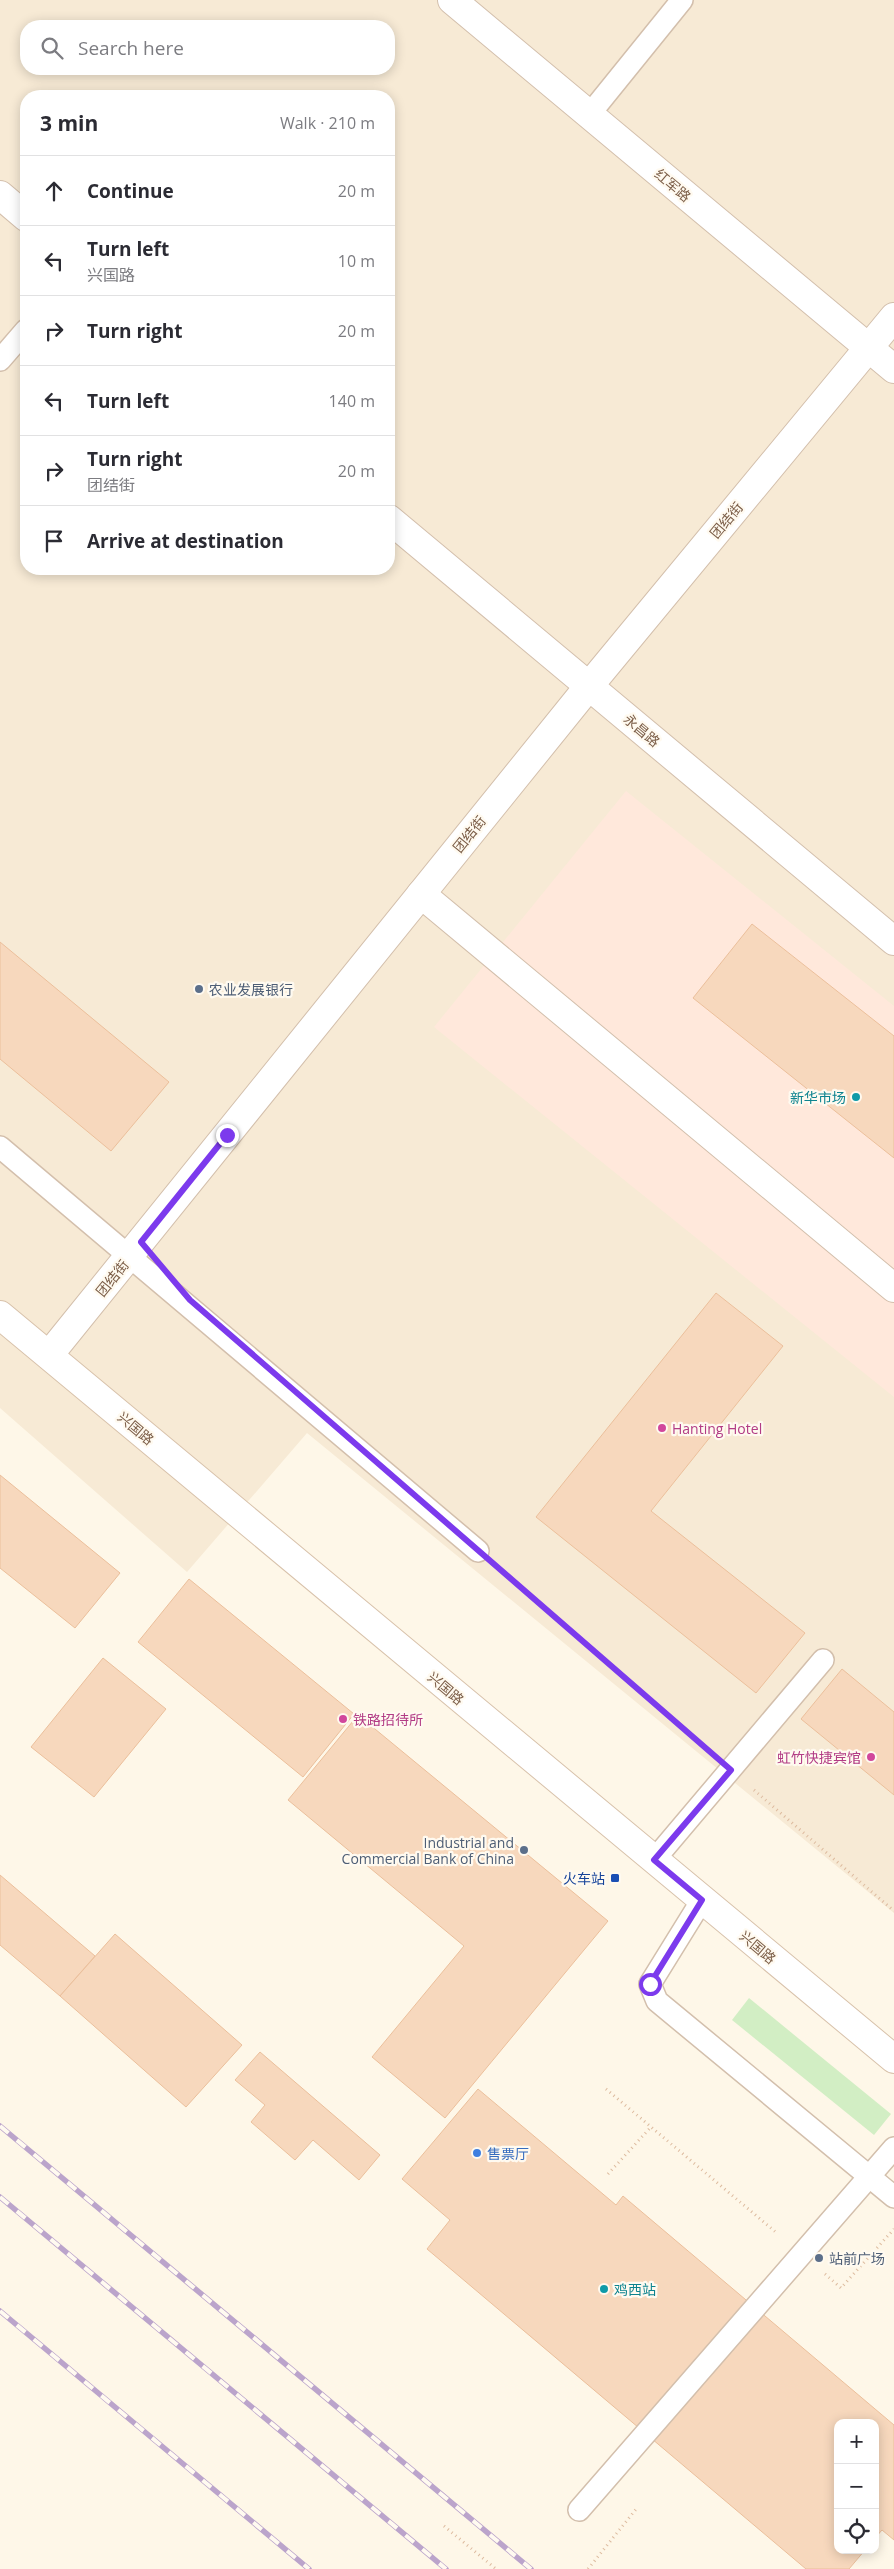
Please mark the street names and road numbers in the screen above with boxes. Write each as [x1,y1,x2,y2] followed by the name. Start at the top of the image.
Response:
[651,164,695,206] street label: 红军路
[705,498,747,542] street label: 团结街
[620,709,664,751] street label: 永昌路
[448,812,490,856] street label: 团结街
[91,1256,133,1300] street label: 团结街
[114,1407,158,1449] street label: 兴国路
[424,1667,468,1709] street label: 兴国路
[736,1926,780,1968] street label: 兴国路

